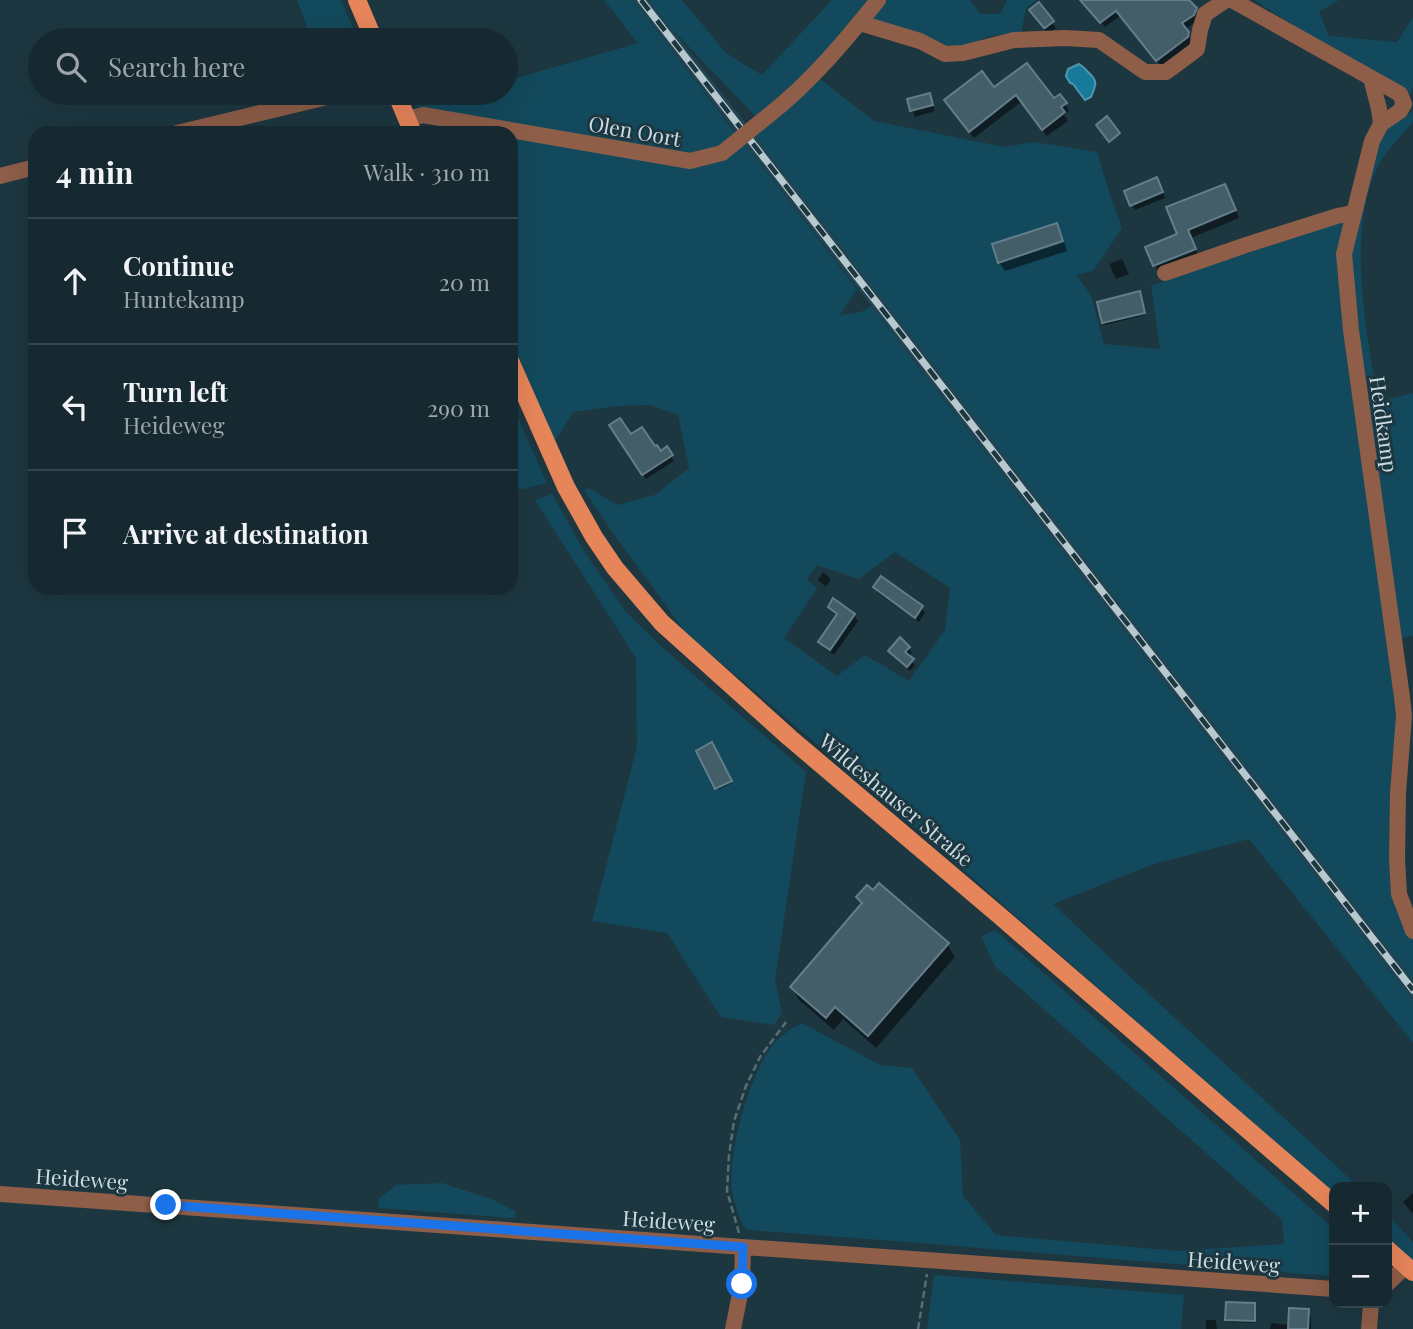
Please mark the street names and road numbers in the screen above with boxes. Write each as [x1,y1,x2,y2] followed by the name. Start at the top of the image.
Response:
[587,108,684,152] street label: Olen Oort
[1364,374,1406,474] street label: Heidkamp
[813,726,980,872] street label: Wildeshauser Straße
[35,1161,129,1195] street label: Heideweg
[622,1203,716,1237] street label: Heideweg
[1187,1244,1281,1278] street label: Heideweg

